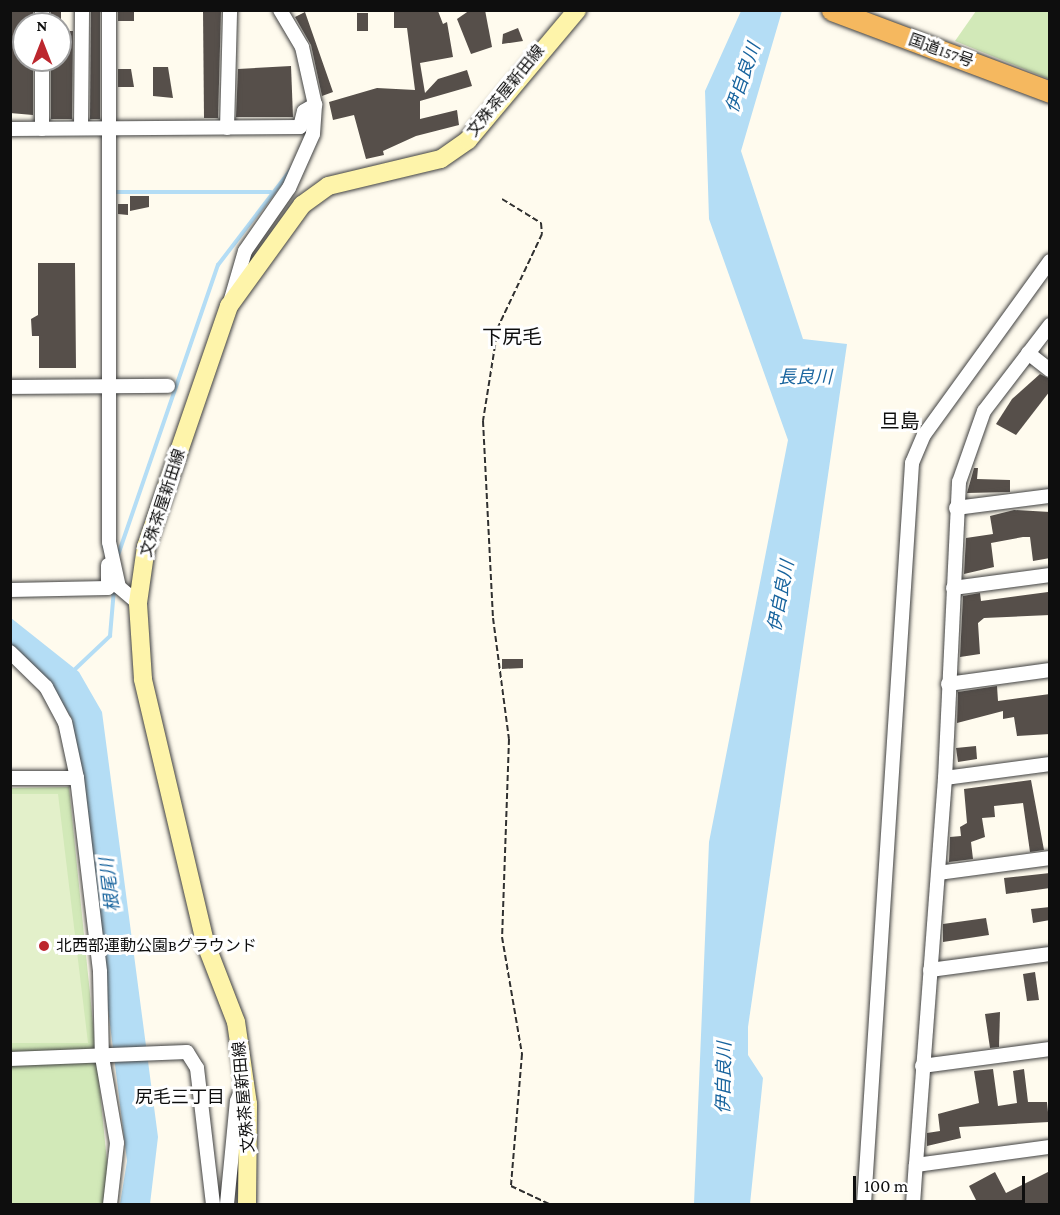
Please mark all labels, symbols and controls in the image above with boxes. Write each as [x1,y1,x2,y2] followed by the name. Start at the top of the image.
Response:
[12,12,72,72] north arrow
[37,17,47,34] text: N
[906,30,976,72] street label: 国道157号
[721,40,765,116] water label: 伊自良川
[463,41,549,141] street label: 文殊茶屋新田線
[482,325,542,349] district label: 下尻毛
[778,366,832,388] water label: 長良川
[880,409,920,433] district label: 旦島
[137,447,189,559] street label: 文殊茶屋新田線
[764,559,798,633] water label: 伊自良川
[96,857,124,913] water label: 根尾川
[56,936,257,956] place label: 北西部運動公園Bグラウンド
[37,939,51,953] marker: 北西部運動公園Bグラウンド
[230,1040,258,1154] street label: 文殊茶屋新田線
[713,1042,735,1114] water label: 伊自良川
[135,1086,225,1108] district label: 尻毛三丁目
[856,1164,1028,1202] scale bar
[864,1176,908,1196] text: 100 m

